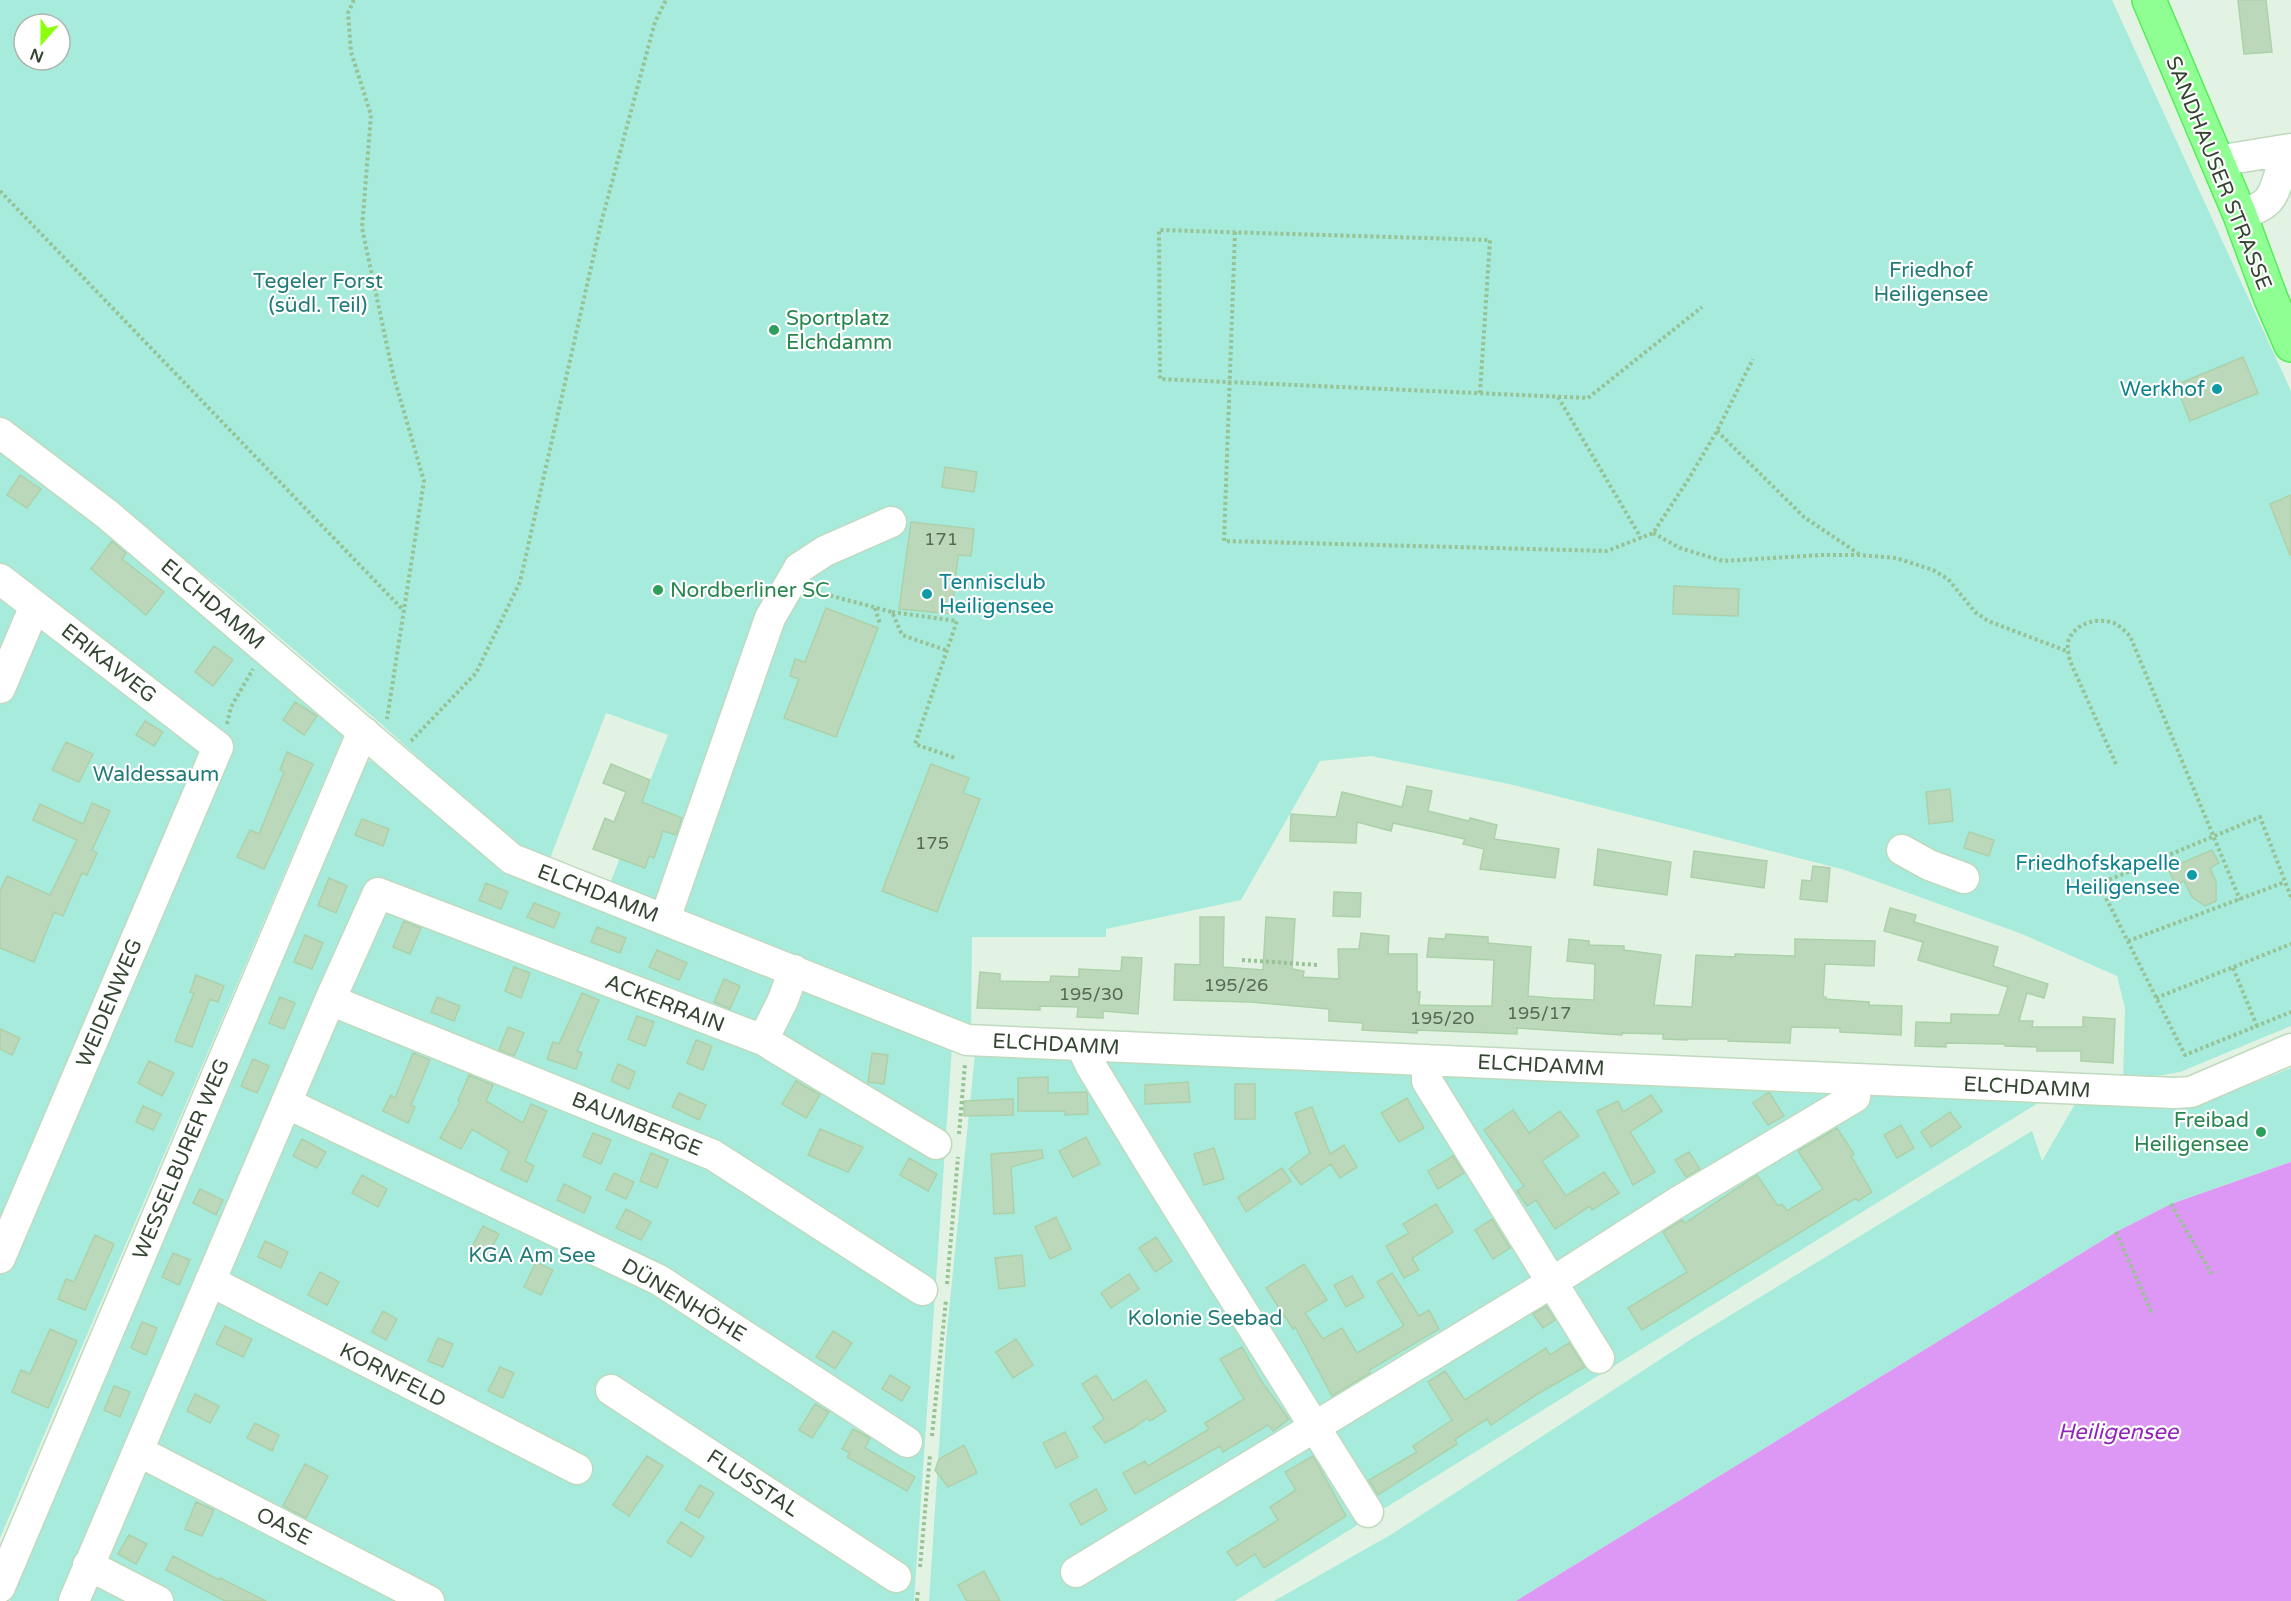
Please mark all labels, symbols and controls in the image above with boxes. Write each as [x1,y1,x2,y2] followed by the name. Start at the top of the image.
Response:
[12,12,72,72] north arrow
[27,43,47,67] text: N
[2160,53,2277,294] street label: SANDHAUSER STRASSE
[1874,258,1989,307] park label: Friedhof Heiligensee
[253,269,383,318] park label: Tegeler Forst (südl. Teil)
[786,306,892,355] place label: Sportplatz Elchdamm
[767,323,781,337] marker: Sportplatz Elchdamm
[2120,377,2205,402] place label: Werkhof
[2210,382,2224,396] marker: Werkhof
[924,528,958,550] house number: 171
[156,554,270,655] street label: ELCHDAMM
[939,570,1054,619] place label: Tennisclub Heiligensee
[670,578,830,603] place label: Nordberliner SC
[651,583,665,597] marker: Nordberliner SC
[920,587,934,601] marker: Tennisclub Heiligensee
[56,618,161,708] street label: ERIKAWEG
[93,762,219,787] park label: Waldessaum
[915,832,949,854] house number: 175
[2015,851,2180,900] place label: Friedhofskapelle Heiligensee
[534,859,662,928] street label: ELCHDAMM
[2185,868,2199,882] marker: Friedhofskapelle Heiligensee
[71,935,148,1071] street label: WEIDENWEG
[602,969,728,1038] street label: ACKERRAIN
[1204,974,1268,996] house number: 195/26
[1059,983,1123,1005] house number: 195/30
[1507,1002,1571,1024] house number: 195/17
[1410,1007,1474,1029] house number: 195/20
[992,1029,1120,1060] street label: ELCHDAMM
[1477,1050,1605,1081] street label: ELCHDAMM
[128,1055,235,1263] street label: WESSELBURER WEG
[1963,1072,2091,1103] street label: ELCHDAMM
[568,1087,706,1162] street label: BAUMBERGE
[2134,1108,2249,1157] place label: Freibad Heiligensee
[2254,1125,2268,1139] marker: Freibad Heiligensee
[468,1243,596,1268] park label: KGA Am See
[617,1253,751,1347] street label: DÜNENHÖHE
[1127,1306,1283,1331] park label: Kolonie Seebad
[335,1338,450,1413] street label: KORNFELD
[2058,1419,2180,1445] water label: Heiligensee
[702,1444,803,1522] street label: FLUSSTAL
[252,1502,316,1551] street label: OASE

